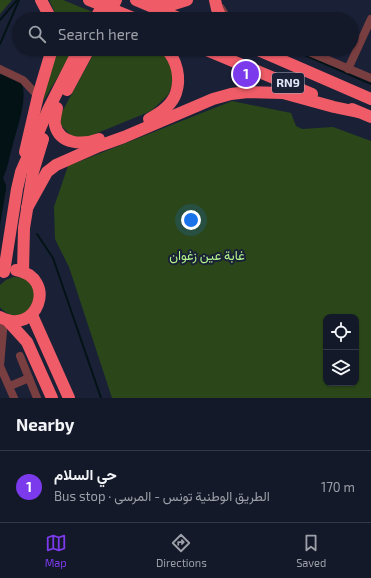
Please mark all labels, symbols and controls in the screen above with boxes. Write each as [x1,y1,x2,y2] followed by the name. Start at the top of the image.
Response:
[12,12,359,56] search box
[26,23,48,45] icon: search
[58,25,139,43] text: Search here
[233,59,259,89] pin: 1
[272,73,304,93] road number: RN9
[181,210,201,230] your location
[169,247,245,264] park label: غابة عين زغوان
[323,314,359,386] map controls
[323,314,359,350] button: locate
[323,350,359,386] button: layers
[16,414,74,434] text: Nearby
[54,465,117,483] text: حي السلام
[26,479,32,495] text: 1
[321,479,355,495] text: 170 m
[54,488,270,504] text: Bus stop · الطريق الوطنية تونس - المرسى
[45,532,67,569] tab: Map
[156,532,207,569] tab: Directions
[296,532,326,569] tab: Saved

